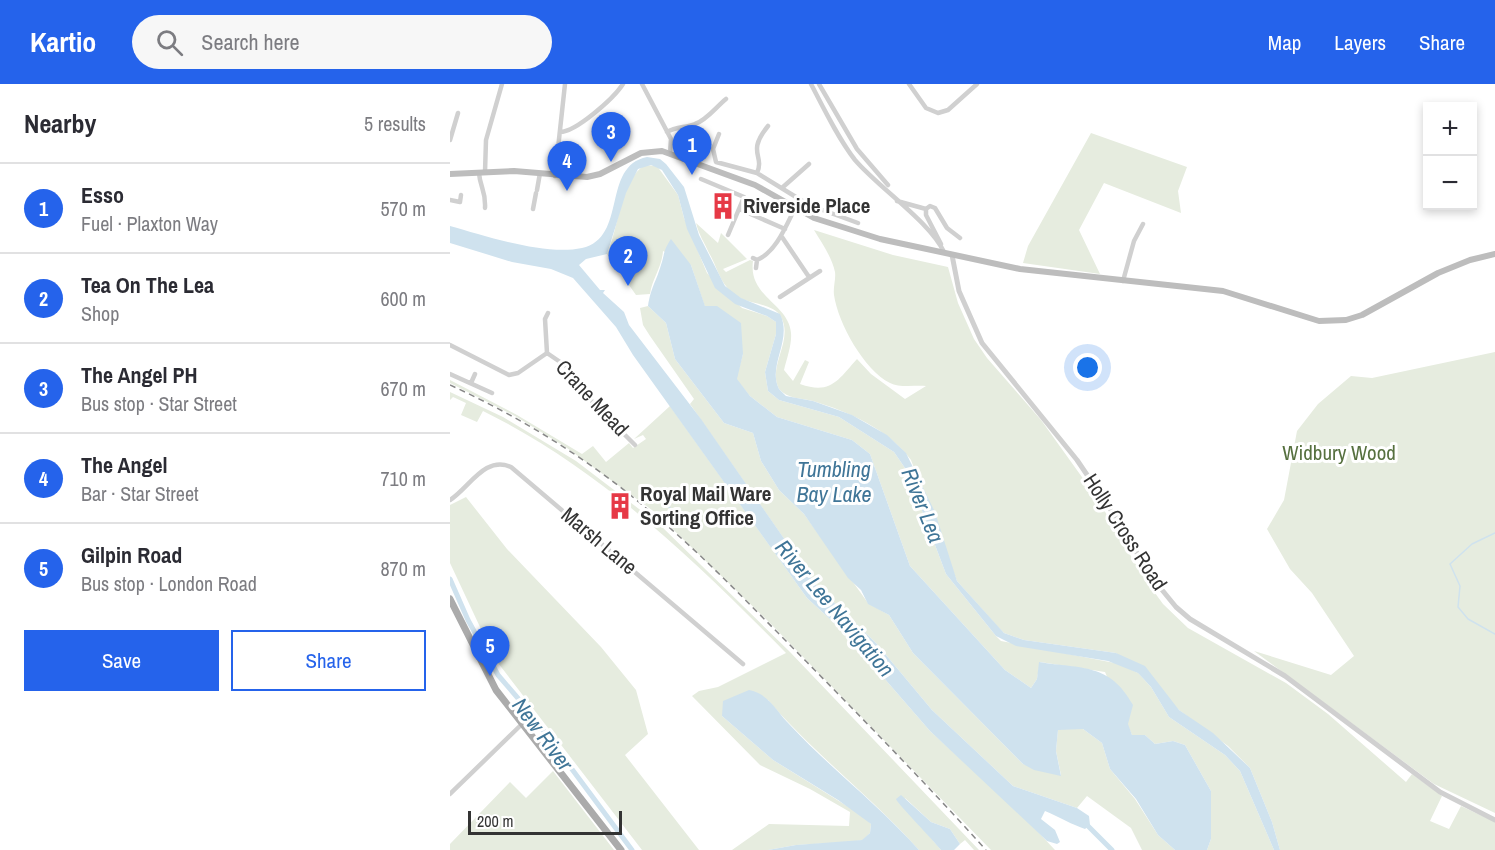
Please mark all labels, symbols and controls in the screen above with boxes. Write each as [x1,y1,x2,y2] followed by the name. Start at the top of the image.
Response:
[132,15,552,69] search box
[30,23,96,61] text: Kartio
[153,26,186,59] icon: search
[201,27,300,57] text: Search here
[1268,28,1301,57] text: Map
[1334,28,1386,57] text: Layers
[1419,28,1465,57] text: Share
[1423,102,1477,210] map controls
[1423,102,1477,156] button: +
[24,106,96,141] text: Nearby
[364,110,426,137] text: 5 results
[592,112,630,162] pin: 3
[672,126,712,175] pin: 1
[548,141,586,191] pin: 4
[1423,156,1477,210] button: −
[81,180,124,210] text: Esso
[708,191,738,221] building icon: Riverside Place
[743,191,870,220] place label: Riverside Place
[39,195,48,222] text: 1
[380,195,426,222] text: 570 m
[81,210,218,237] text: Fuel · Plaxton Way
[608,236,648,286] pin: 2
[81,270,214,300] text: Tea On The Lea
[39,285,48,312] text: 2
[380,285,426,312] text: 600 m
[81,300,119,327] text: Shop
[549,353,635,442] street label: Crane Mead
[1073,353,1102,382] your location
[81,360,198,390] text: The Angel PH
[39,375,48,402] text: 3
[380,375,426,402] text: 670 m
[81,390,237,417] text: Bus stop · Star Street
[1282,438,1396,467] park label: Widbury Wood
[81,450,168,480] text: The Angel
[796,454,872,509] water label: Tumbling Bay Lake
[894,463,952,547] water label: River Lea
[39,465,48,492] text: 4
[380,465,426,492] text: 710 m
[1077,468,1174,596] street label: Holly Cross Road
[640,479,771,532] place label: Royal Mail Ware Sorting Office
[81,480,199,507] text: Bar · Star Street
[605,491,635,521] building icon: Royal Mail Ware Sorting Office
[555,500,643,581] street label: Marsh Lane
[769,533,901,683] water label: River Lee Navigation
[81,540,182,570] text: Gilpin Road
[39,555,48,582] text: 5
[380,555,426,582] text: 870 m
[81,570,257,597] text: Bus stop · London Road
[470,626,510,676] pin: 5
[24,630,219,691] button: Save
[231,630,426,691] button: Share
[506,691,581,777] water label: New River
[468,808,622,836] scale bar
[477,810,513,832] text: 200 m

